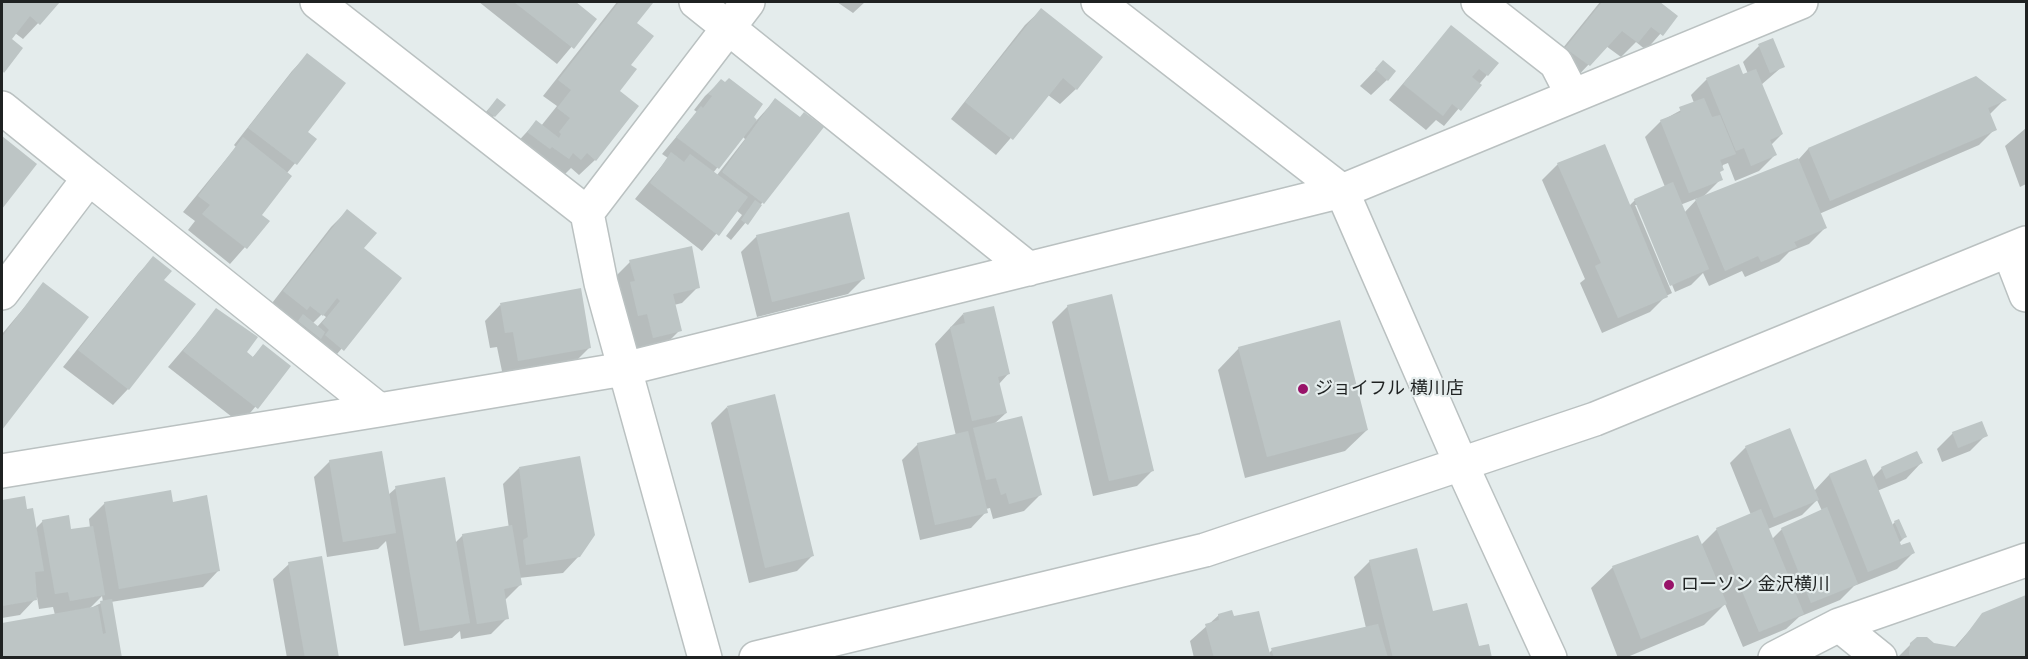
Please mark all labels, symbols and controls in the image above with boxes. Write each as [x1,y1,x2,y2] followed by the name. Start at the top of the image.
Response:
[1315,378,1464,400] place label: ジョイフル 横川店
[1296,382,1310,396] marker: ジョイフル 横川店
[1681,574,1830,596] place label: ローソン 金沢横川
[1662,578,1676,592] marker: ローソン 金沢横川

